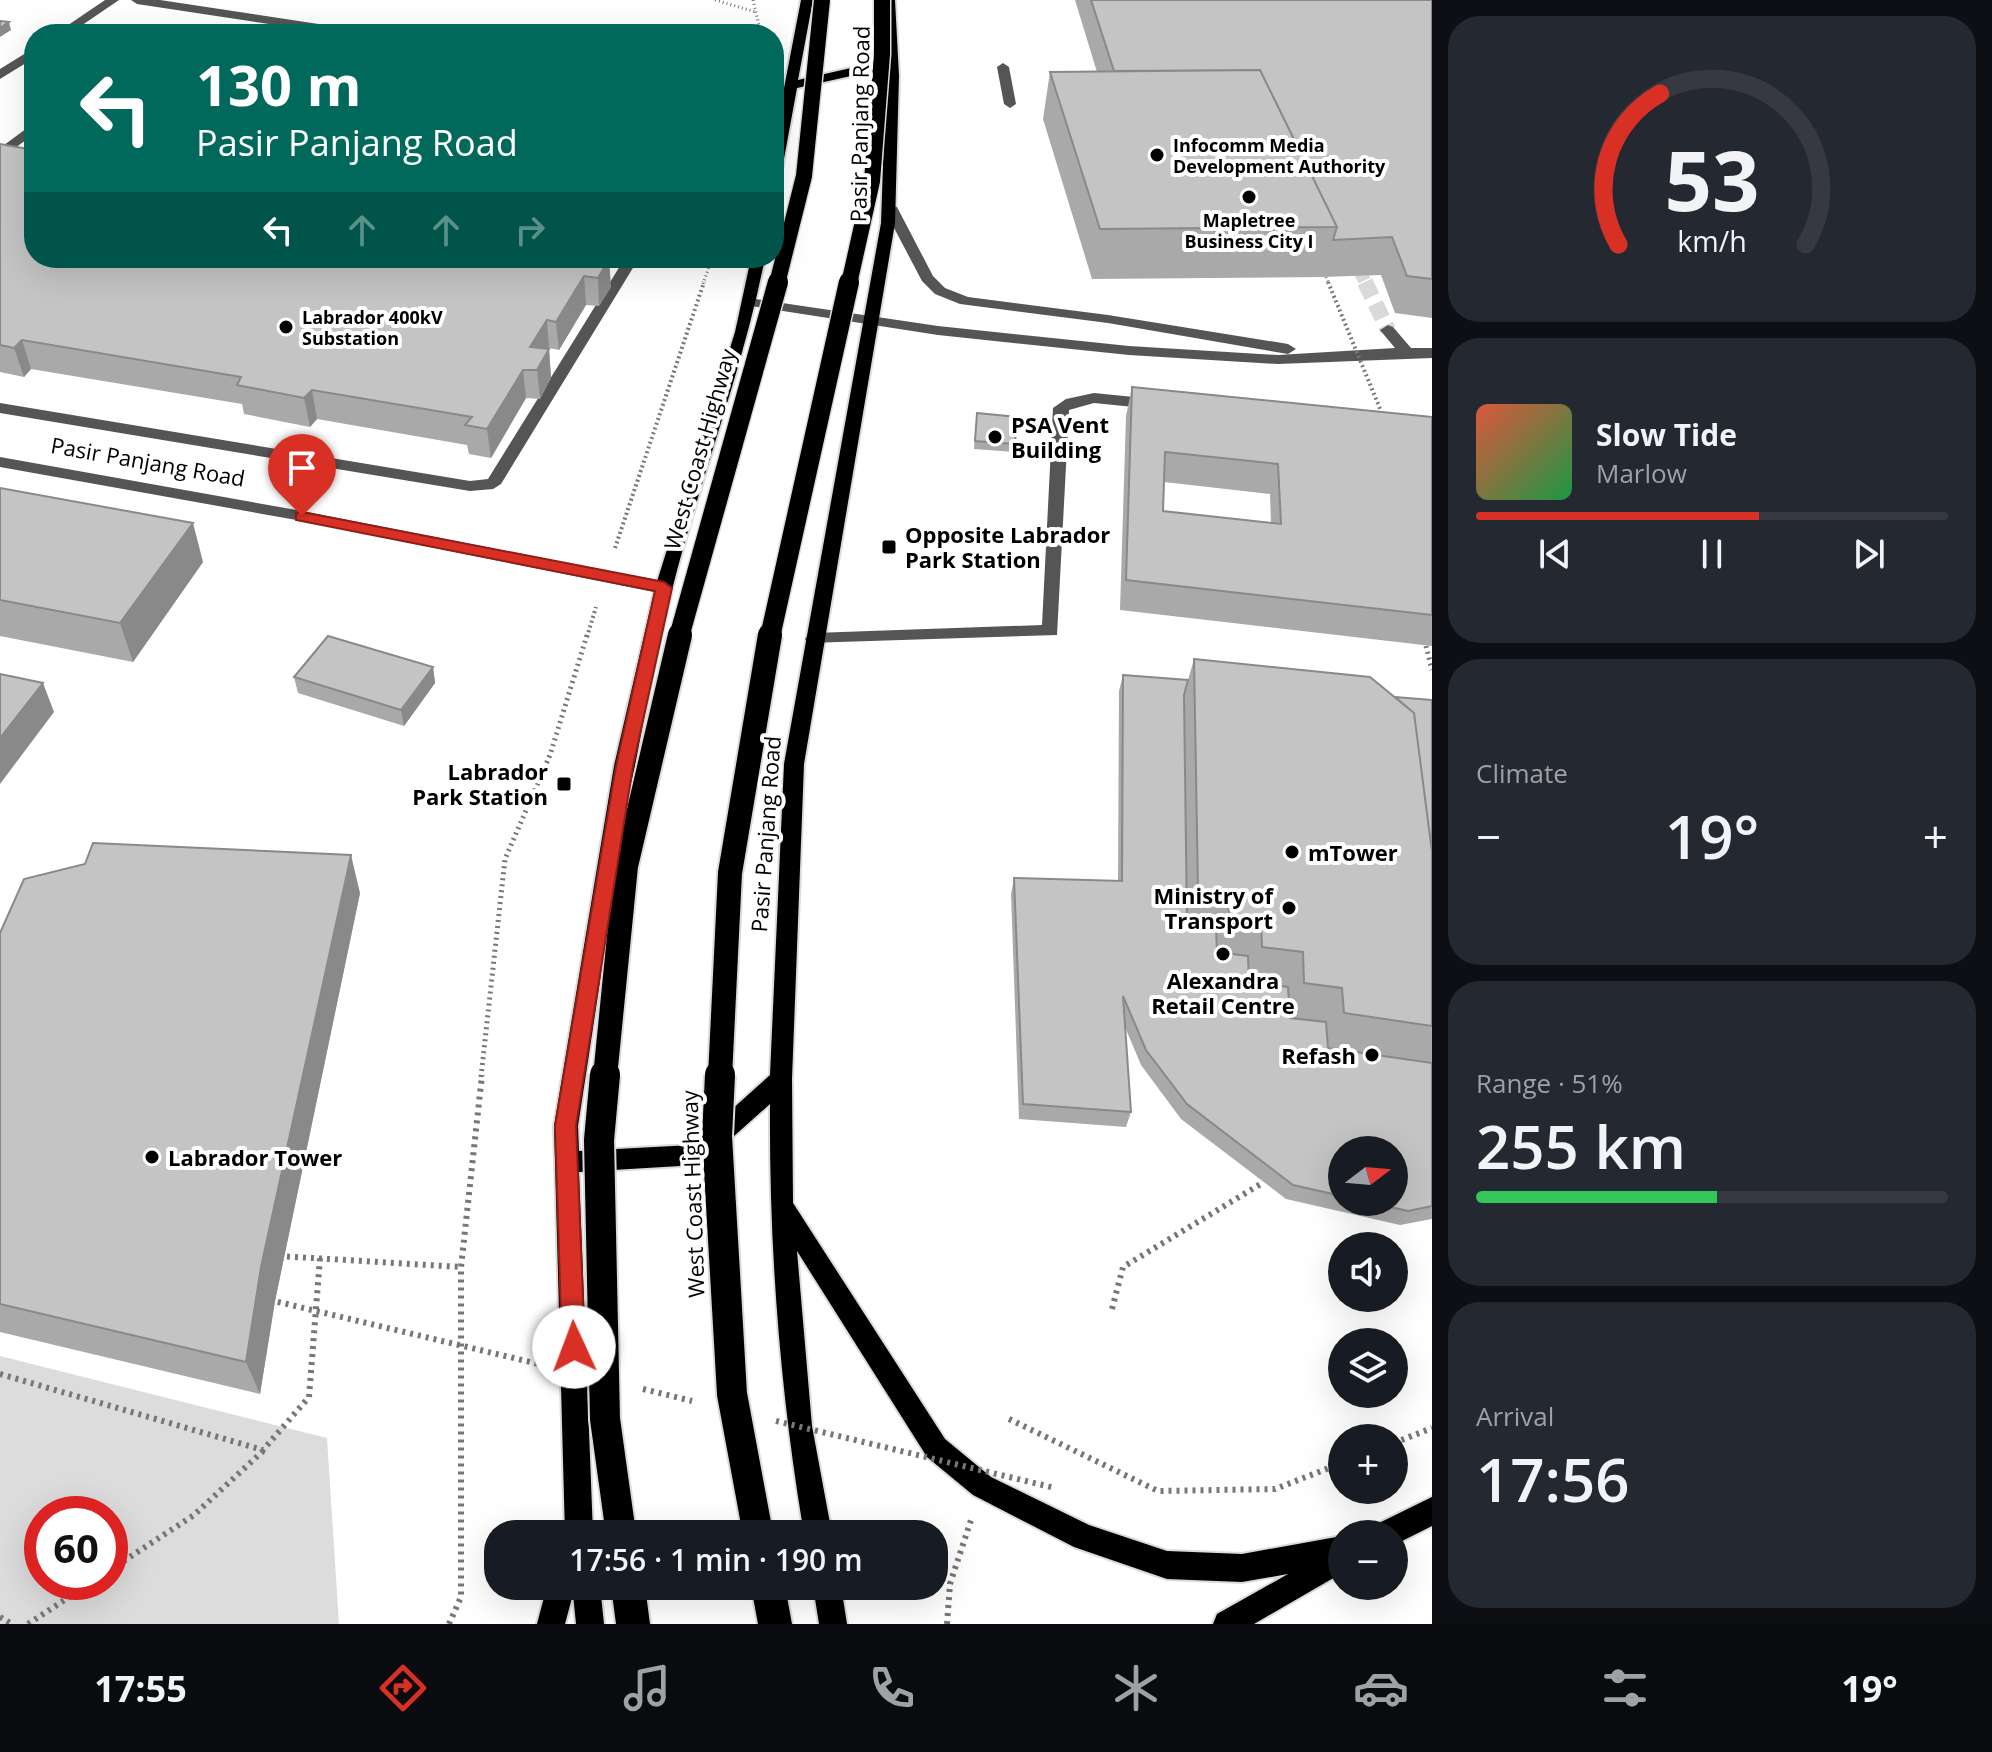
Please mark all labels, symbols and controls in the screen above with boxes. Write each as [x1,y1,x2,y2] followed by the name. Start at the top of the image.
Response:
[842,25,876,223] street label: Pasir Panjang Road
[196,46,362,122] text: 130 m
[64,56,168,160] icon: left
[196,118,518,167] text: Pasir Panjang Road
[1664,121,1760,234] text: 53
[1173,133,1386,178] place label: Infocomm Media Development Authority
[1148,146,1166,164] marker: Infocomm Media Development Authority
[1240,188,1258,206] marker: Mapletree Business City I
[256,208,300,252] icon: left
[340,208,384,252] icon: ahead
[424,208,468,252] icon: ahead
[508,208,552,252] icon: right
[1184,208,1314,253] place label: Mapletree Business City I
[1677,221,1747,260] text: km/h
[302,305,443,350] place label: Labrador 400kV Substation
[277,318,295,336] marker: Labrador 400kV Substation
[656,344,742,553] street label: West Coast Highway
[1011,409,1109,464] place label: PSA Vent Building
[1596,414,1737,455] text: Slow Tide
[986,428,1004,446] marker: PSA Vent Building
[49,429,247,493] street label: Pasir Panjang Road
[268,434,336,516] pin
[280,446,324,490] icon: arrive
[1596,455,1687,491] text: Marlow
[905,519,1110,574] place label: Opposite Labrador Park Station
[1533,532,1577,576] icon: previous
[1690,532,1734,576] icon: pause
[1847,532,1891,576] icon: next
[880,538,898,556] marker: Opposite Labrador Park Station
[743,735,787,933] street label: Pasir Panjang Road
[1476,755,1568,791] text: Climate
[412,756,548,811] place label: Labrador Park Station
[555,775,573,793] marker: Labrador Park Station
[1665,795,1759,877] text: 19°
[1476,806,1501,866] text: −
[1923,806,1948,866] text: +
[1308,837,1398,867] place label: mTower
[1283,843,1301,861] marker: mTower
[1154,880,1274,935] place label: Ministry of Transport
[1280,899,1298,917] marker: Ministry of Transport
[1214,945,1232,963] marker: Alexandra Retail Centre
[1151,965,1295,1020] place label: Alexandra Retail Centre
[1281,1040,1356,1070] place label: Refash
[1363,1046,1381,1064] marker: Refash
[1476,1065,1623,1101] text: Range · 51%
[673,1089,711,1298] street label: West Coast Highway
[1476,1105,1686,1187] text: 255 km
[1328,1136,1408,1216] north arrow
[1328,1136,1408,1600] map controls
[168,1142,342,1172] place label: Labrador Tower
[143,1148,161,1166] marker: Labrador Tower
[1328,1232,1408,1312] button: sound
[532,1305,616,1389] position arrow
[1328,1328,1408,1408] button: layers
[1476,1398,1554,1434] text: Arrival
[1328,1424,1408,1504] button: +
[1476,1438,1630,1520] text: 17:56
[24,1496,128,1600] speed limit sign: 60
[1328,1520,1408,1600] button: −
[569,1539,863,1580] text: 17:56 · 1 min · 190 m
[375,1660,431,1716] icon: directions
[619,1660,675,1716] icon: music
[864,1660,920,1716] icon: phone
[1108,1660,1164,1716] icon: climate
[1353,1660,1409,1716] icon: car
[1597,1660,1653,1716] icon: filters
[94,1664,187,1713] text: 17:55
[1841,1664,1898,1713] text: 19°

